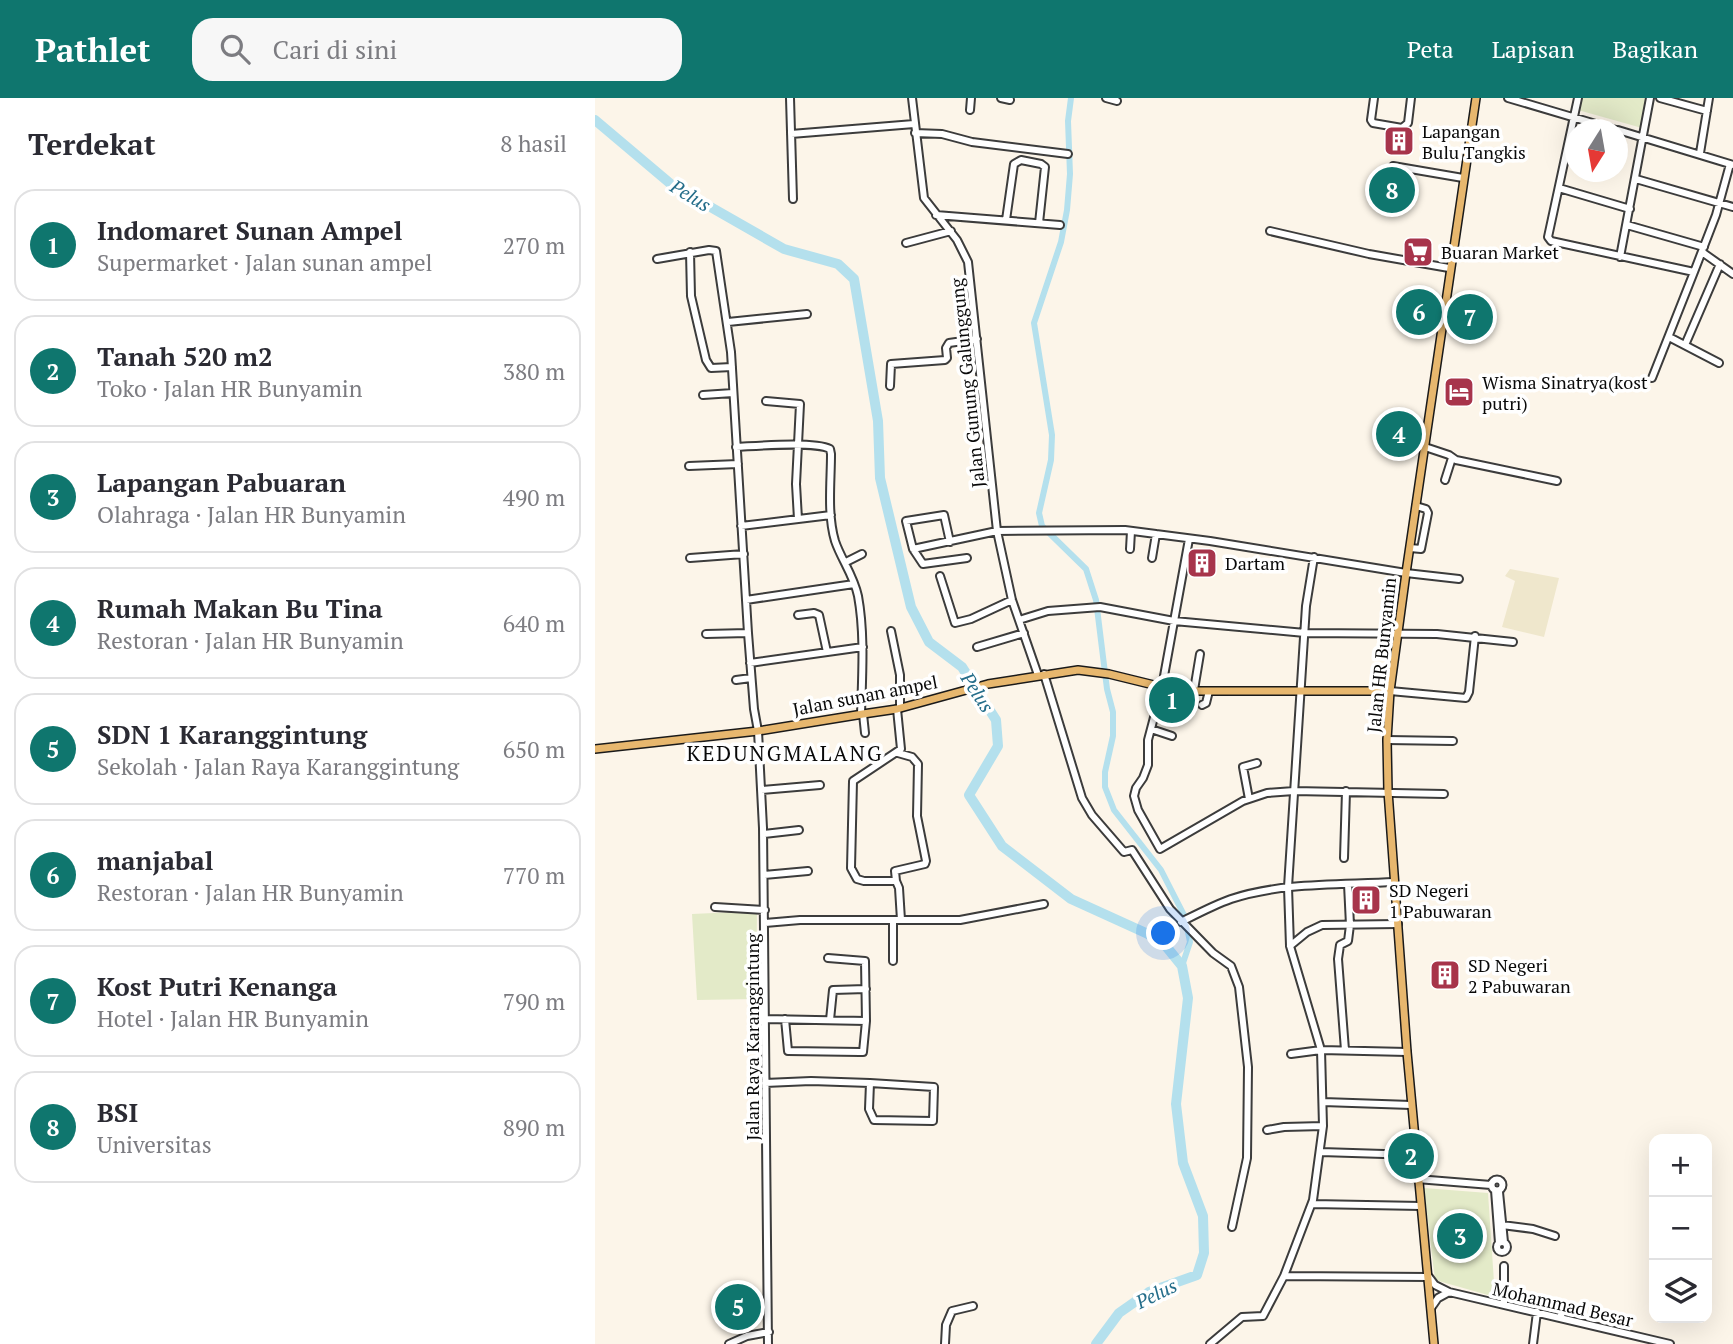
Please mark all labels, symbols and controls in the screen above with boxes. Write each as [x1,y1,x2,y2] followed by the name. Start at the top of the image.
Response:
[192,18,682,81] search box
[35,28,150,71] text: Pathlet
[216,30,254,68] icon: search
[272,32,397,66] text: Cari di sini
[1407,33,1454,65] text: Peta
[1492,33,1575,65] text: Lapisan
[1613,33,1698,65] text: Bagikan
[1422,119,1526,164] place label: Lapangan Bulu Tangkis
[1565,119,1628,182] north arrow
[28,124,156,164] text: Terdekat
[1382,124,1416,158] building icon: Lapangan Bulu Tangkis
[500,128,567,159] text: 8 hasil
[1369,164,1415,216] pin: 8
[665,173,716,217] water label: Pelus
[97,213,402,247] text: Indomaret Sunan Ampel
[47,230,60,261] text: 1
[503,230,565,261] text: 270 m
[1401,235,1435,269] supermarket icon: Buaran Market
[1441,240,1559,264] place label: Buaran Market
[97,247,433,278] text: Supermarket · Jalan sunan ampel
[944,277,990,489] street label: Jalan Gunung Galunggung
[1396,286,1442,338] pin: 6
[1447,291,1493,343] pin: 7
[97,339,273,373] text: Tanah 520 m2
[47,356,60,387] text: 2
[503,356,565,387] text: 380 m
[1482,370,1648,415] place label: Wisma Sinatrya(kost putri)
[97,373,362,404] text: Toko · Jalan HR Bunyamin
[1442,375,1476,409] hotel icon: Wisma Sinatrya(kost putri)
[1376,408,1422,460] pin: 4
[97,465,346,499] text: Lapangan Pabuaran
[47,482,60,513] text: 3
[503,482,565,513] text: 490 m
[97,499,406,530] text: Olahraga · Jalan HR Bunyamin
[1185,546,1219,580] building icon: Dartam
[1225,551,1286,575] place label: Dartam
[1361,576,1401,734] street label: Jalan HR Bunyamin
[97,591,383,625] text: Rumah Makan Bu Tina
[47,608,60,639] text: 4
[503,608,565,639] text: 640 m
[97,625,404,656] text: Restoran · Jalan HR Bunyamin
[955,666,1000,717] water label: Pelus
[791,669,939,721] street label: Jalan sunan ampel
[1149,674,1195,726] pin: 1
[97,717,367,751] text: SDN 1 Karanggintung
[47,734,60,765] text: 5
[503,734,565,765] text: 650 m
[687,739,883,767] district label: KEDUNGMALANG
[97,751,459,782] text: Sekolah · Jalan Raya Karanggintung
[97,843,213,877] text: manjabal
[47,860,60,891] text: 6
[503,860,565,891] text: 770 m
[97,877,404,908] text: Restoran · Jalan HR Bunyamin
[1389,878,1492,923] place label: SD Negeri 1 Pabuwaran
[1349,883,1383,917] building icon: SD Negeri 1 Pabuwaran
[1146,916,1180,950] your location
[740,933,764,1141] street label: Jalan Raya Karanggintung
[1468,953,1571,998] place label: SD Negeri 2 Pabuwaran
[1428,958,1462,992] building icon: SD Negeri 2 Pabuwaran
[97,969,337,1003] text: Kost Putri Kenanga
[47,986,60,1017] text: 7
[503,986,565,1017] text: 790 m
[97,1003,369,1034] text: Hotel · Jalan HR Bunyamin
[97,1095,138,1129] text: BSI
[47,1112,60,1143] text: 8
[503,1112,565,1143] text: 890 m
[97,1129,212,1160] text: Universitas
[1388,1130,1434,1182] pin: 2
[1649,1134,1712,1323] map controls
[1649,1134,1712,1197] button: +
[1649,1197,1712,1260] button: −
[1437,1210,1483,1262] pin: 3
[1649,1260,1712,1323] button: layers
[1130,1272,1181,1314] water label: Pelus
[1490,1276,1636,1332] street label: Mohammad Besar
[715,1281,761,1333] pin: 5

